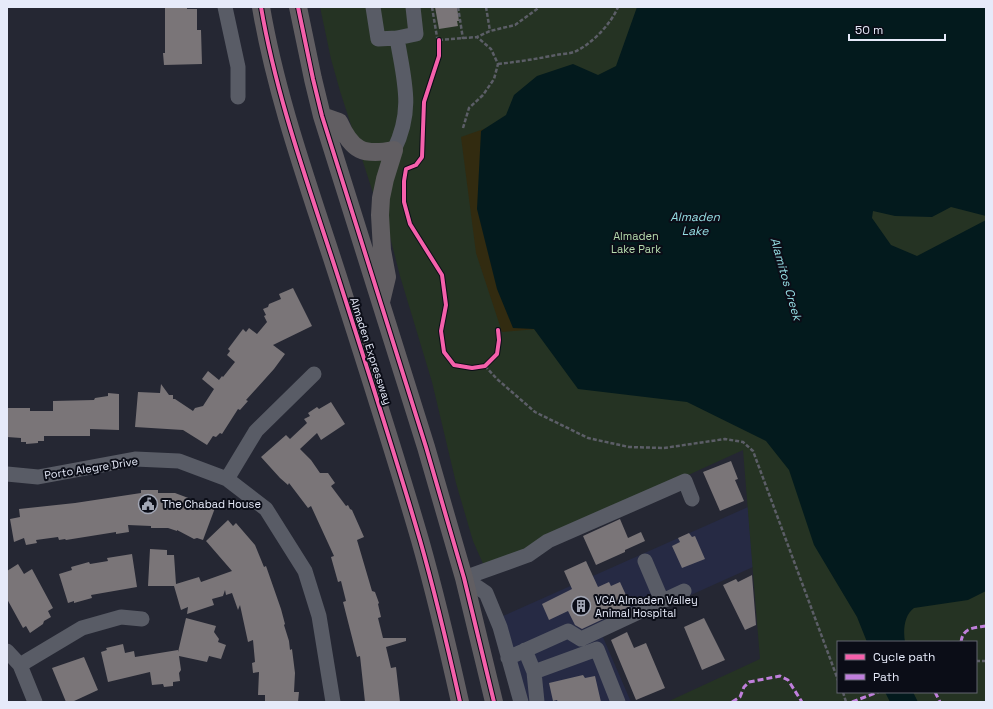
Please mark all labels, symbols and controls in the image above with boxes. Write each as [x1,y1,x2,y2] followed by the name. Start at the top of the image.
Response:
[849,16,945,42] scale bar
[855,22,883,38] text: 50 m
[670,209,721,239] water label: Almaden Lake
[611,229,661,256] park label: Almaden Lake Park
[767,236,806,324] water label: Alamitos Creek
[347,296,395,406] street label: Almaden Expressway
[43,454,139,482] street label: Porto Alegre Drive
[137,493,159,515] public building icon: The Chabad House
[162,497,261,511] place label: The Chabad House
[595,593,698,620] place label: VCA Almaden Valley Animal Hospital
[570,595,592,617] building icon: VCA Almaden Valley Animal Hospital
[837,641,977,693] legend
[873,649,935,665] text: Cycle path
[873,669,899,685] text: Path

